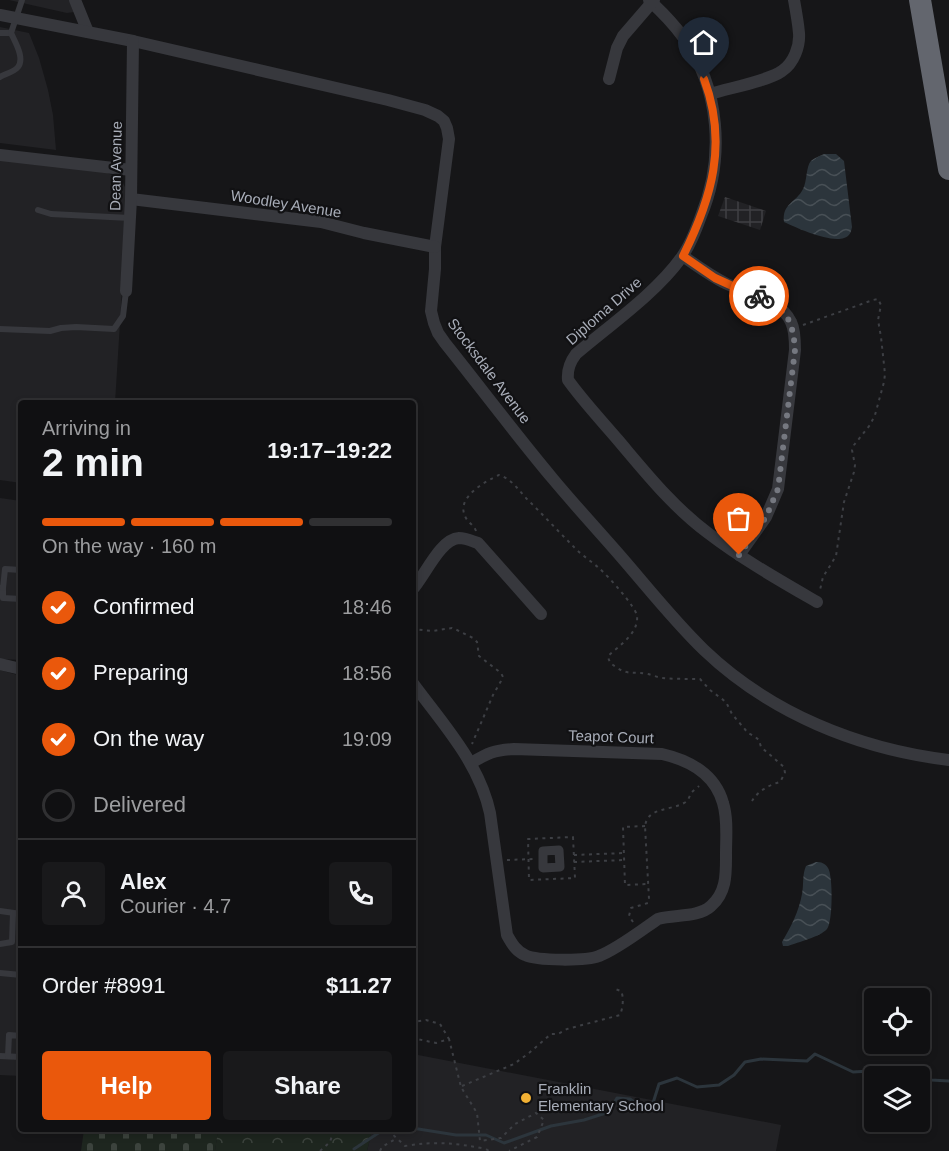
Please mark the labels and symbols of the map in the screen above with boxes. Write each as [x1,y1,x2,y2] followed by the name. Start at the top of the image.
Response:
[678,17,729,79] pin
[106,121,125,211] street label: Dean Avenue
[229,186,343,221] street label: Woodley Avenue
[729,266,789,326] courier
[563,273,645,348] street label: Diploma Drive
[444,315,535,427] street label: Stocksdale Avenue
[713,493,764,555] pin
[568,727,655,747] street label: Teapot Court
[538,1080,664,1114] place label: Franklin Elementary School
[519,1091,533,1105] marker: Franklin Elementary School

